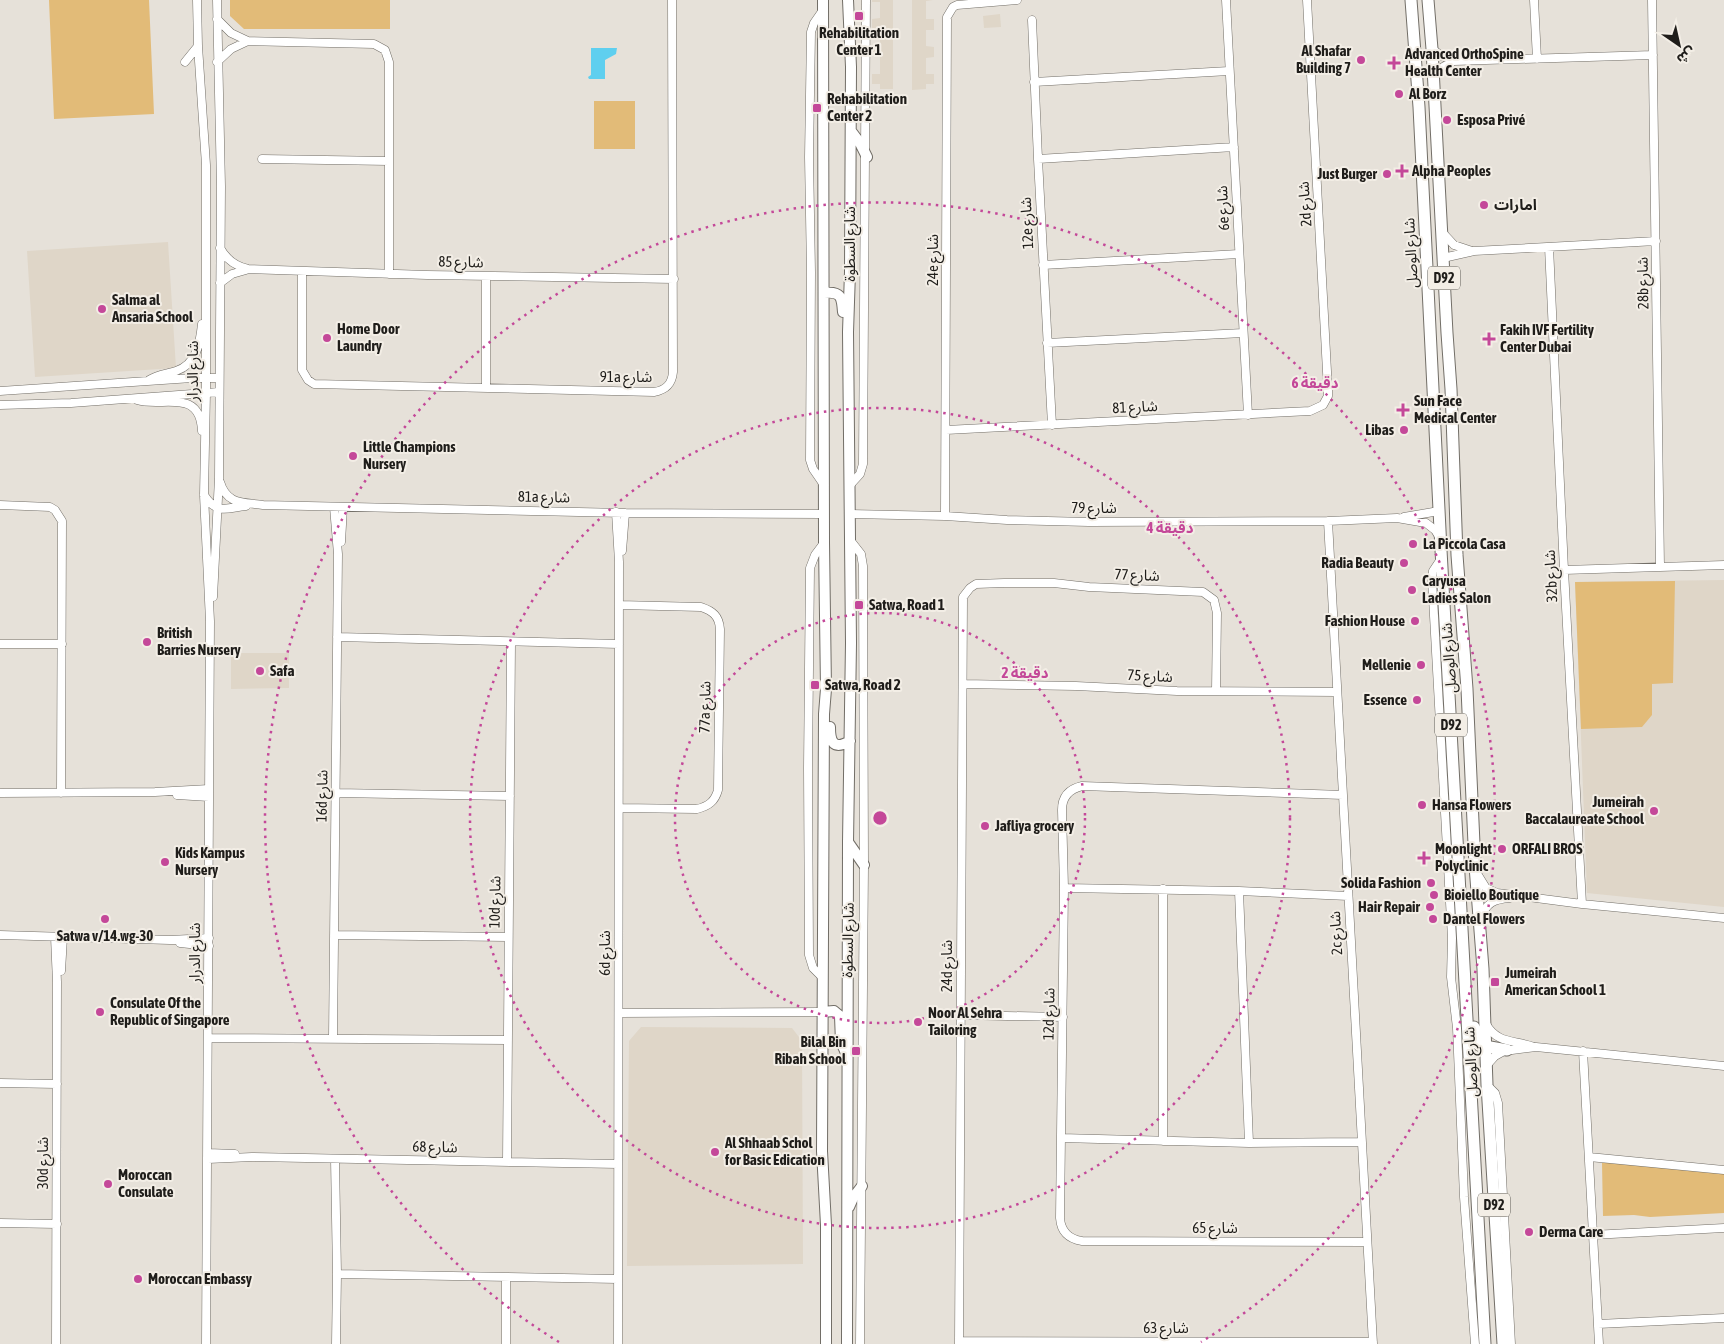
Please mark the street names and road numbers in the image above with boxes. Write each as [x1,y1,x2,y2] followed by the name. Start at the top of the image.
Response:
[1294,180,1319,227] street label: 2d شارع
[1213,185,1236,231] street label: 6e شارع
[1017,196,1040,250] street label: 12e شارع
[841,206,862,282] street label: شارع السطوة
[1400,217,1425,289] street label: شارع الوصل
[924,234,945,286] street label: 24e شارع
[438,253,484,274] street label: شارع 85
[1634,256,1655,309] street label: 28b شارع
[1428,266,1460,290] road number: D92
[184,340,205,402] street label: شارع الدرار
[600,368,652,389] street label: 91a شارع
[1112,397,1159,420] street label: شارع 81
[518,488,571,509] street label: 81a شارع
[1071,499,1117,520] street label: شارع 79
[1541,549,1564,603] street label: 32b شارع
[1114,565,1160,588] street label: شارع 77
[1438,622,1463,694] street label: شارع الوصل
[1127,666,1173,689] street label: شارع 75
[696,680,717,733] street label: 77a شارع
[1435,714,1467,736] road number: D92
[313,769,334,822] street label: 16d شارع
[486,875,507,928] street label: 10d شارع
[838,902,861,978] street label: شارع السطوة
[1326,910,1349,955] street label: 2c شارع
[186,922,207,984] street label: شارع الدرار
[596,930,617,976] street label: 6d شارع
[938,940,959,992] street label: 24d شارع
[1040,987,1061,1040] street label: 12d شارع
[1460,1026,1485,1098] street label: شارع الوصل
[34,1137,55,1189] street label: 30d شارع
[412,1138,458,1159] street label: شارع 68
[1478,1194,1510,1216] road number: D92
[1192,1219,1238,1240] street label: شارع 65
[1143,1319,1189,1340] street label: شارع 63

